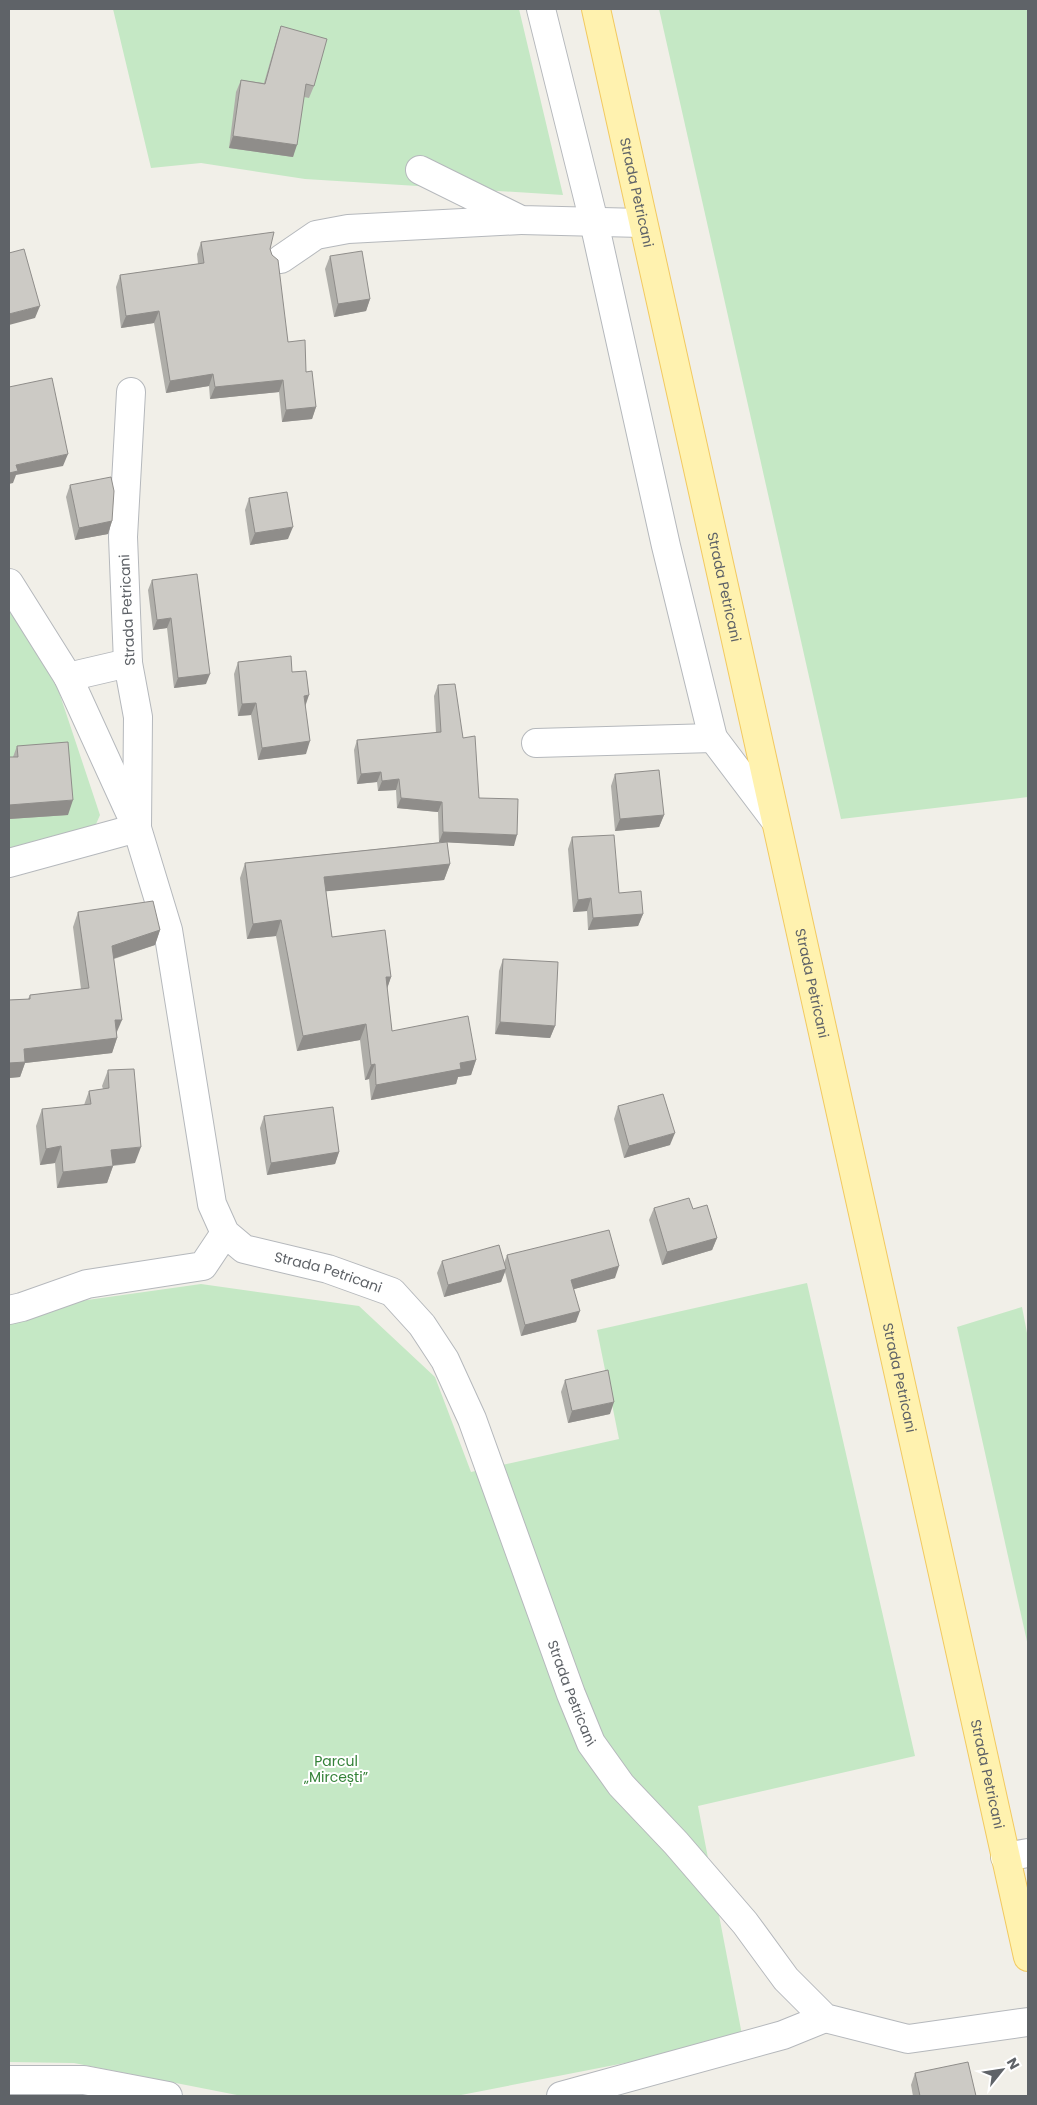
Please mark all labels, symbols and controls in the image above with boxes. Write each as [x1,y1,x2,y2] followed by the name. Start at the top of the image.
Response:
[615,136,659,249] street label: Strada Petricani
[702,530,746,644] street label: Strada Petricani
[114,554,140,666] street label: Strada Petricani
[790,927,834,1040] street label: Strada Petricani
[272,1247,385,1298] street label: Strada Petricani
[878,1321,921,1434] street label: Strada Petricani
[542,1637,600,1751] street label: Strada Petricani
[966,1717,1009,1831] street label: Strada Petricani
[303,1751,368,1787] park label: Parcul „Mircești”
[977,2045,1027,2095] north arrow
[1002,2054,1025,2073] text: N

